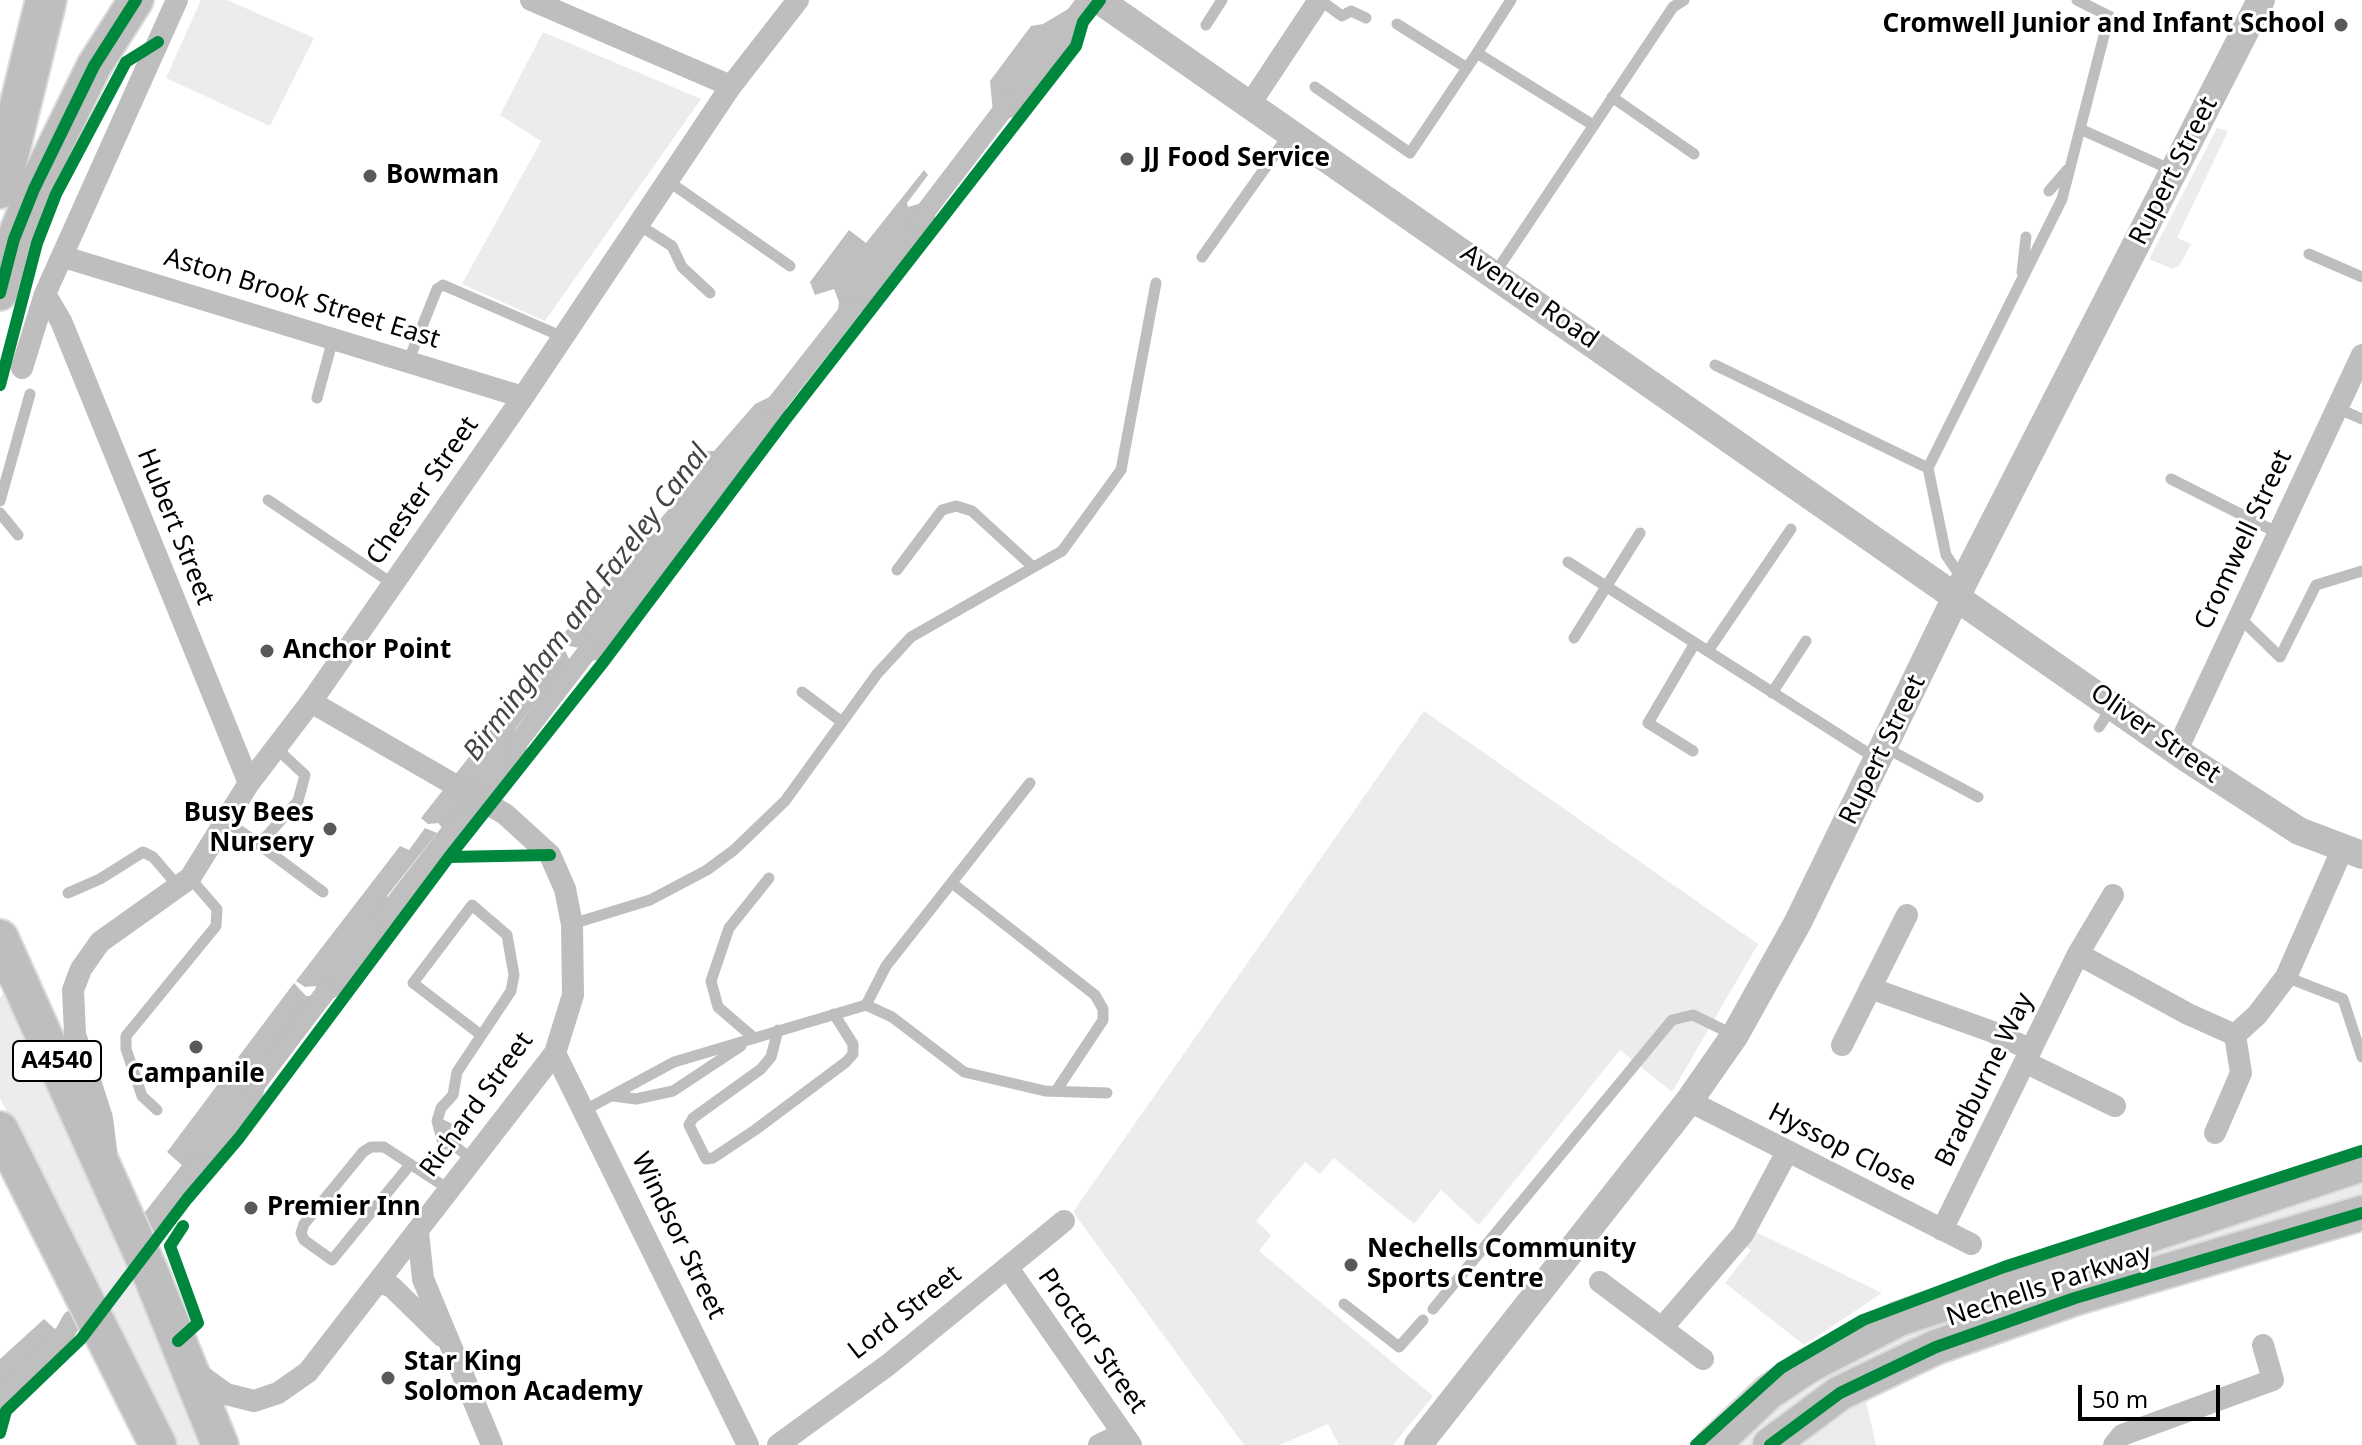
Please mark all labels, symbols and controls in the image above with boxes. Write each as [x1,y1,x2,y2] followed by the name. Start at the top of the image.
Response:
[1883,9,2325,41] place label: Cromwell Junior and Infant School
[2332,16,2350,34] marker: Cromwell Junior and Infant School
[2123,92,2225,250] street label: Rupert Street
[1143,143,1330,175] place label: JJ Food Service
[1118,150,1136,168] marker: JJ Food Service
[386,160,499,192] place label: Bowman
[361,167,379,185] marker: Bowman
[1454,238,1604,356] street label: Avenue Road
[160,242,444,356] street label: Aston Brook Street East
[360,411,486,571] street label: Chester Street
[457,438,717,768] water label: Birmingham and Fazeley Canal
[130,444,220,610] street label: Hubert Street
[2189,445,2299,635] street label: Cromwell Street
[283,635,451,667] place label: Anchor Point
[258,642,276,660] marker: Anchor Point
[1833,670,1933,830] street label: Rupert Street
[2084,678,2226,790] street label: Oliver Street
[184,798,314,860] place label: Busy Bees Nursery
[321,820,339,838] marker: Busy Bees Nursery
[1929,988,2041,1172] street label: Bradburne Way
[414,1026,540,1184] street label: Richard Street
[187,1038,205,1056] marker: Campanile
[13,1041,101,1081] road number: A4540
[127,1059,265,1091] place label: Campanile
[1763,1097,1921,1199] street label: Hyssop Close
[624,1148,732,1324] street label: Windsor Street
[267,1192,421,1224] place label: Premier Inn
[242,1199,260,1217] marker: Premier Inn
[1367,1234,1636,1296] place label: Nechells Community Sports Centre
[1943,1238,2155,1334] street label: Nechells Parkway
[1342,1256,1360,1274] marker: Nechells Community Sports Centre
[842,1259,968,1367] street label: Lord Street
[1031,1263,1153,1419] street label: Proctor Street
[404,1347,643,1408] place label: Star King Solomon Academy
[379,1369,397,1387] marker: Star King Solomon Academy
[2082,1369,2224,1419] scale bar
[2092,1382,2148,1415] text: 50 m

